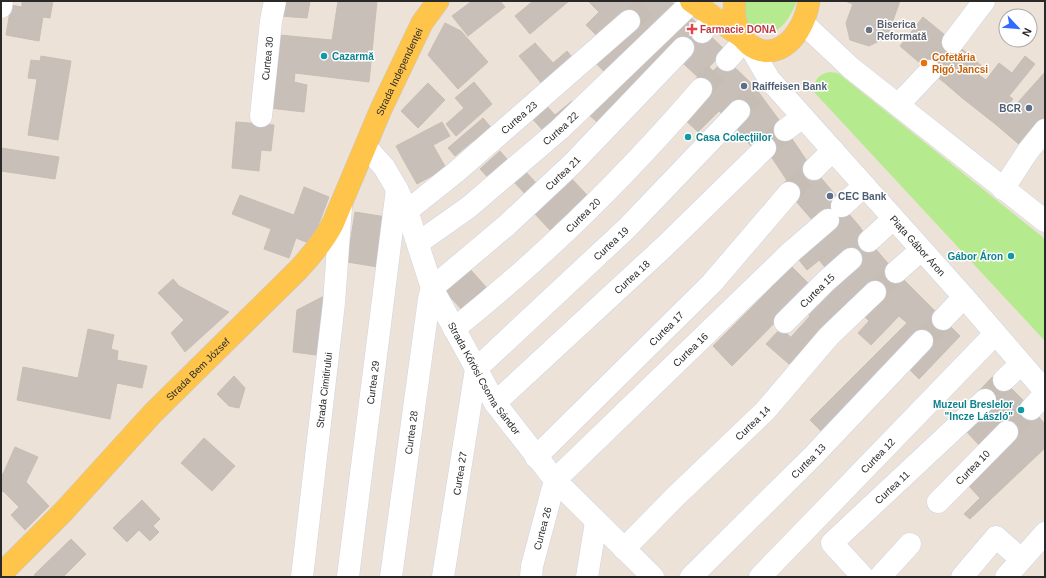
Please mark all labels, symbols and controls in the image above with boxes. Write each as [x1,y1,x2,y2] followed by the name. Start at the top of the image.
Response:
[998,8,1038,48] north arrow
[877,19,927,42] place label: Biserica Reformată
[687,24,697,34] marker: Farmacie DONA
[700,24,776,35] place label: Farmacie DONA
[864,25,874,35] marker: Biserica Reformată
[374,26,425,117] street label: Strada Independenței
[1020,26,1034,39] text: N
[260,36,275,81] street label: Curtea 30
[319,51,329,61] marker: Cazarmă
[332,51,374,62] place label: Cazarmă
[932,52,988,75] place label: Cofetăria Rigó Jancsi
[919,58,929,68] marker: Cofetăria Rigó Jancsi
[739,81,749,91] marker: Raiffeisen Bank
[752,81,827,92] place label: Raiffeisen Bank
[499,99,540,136] street label: Curtea 23
[999,103,1022,114] place label: BCR
[1024,103,1034,113] marker: BCR
[541,109,581,147] street label: Curtea 22
[683,132,693,142] marker: Casa Colecțiilor
[696,132,772,143] place label: Casa Colecțiilor
[543,154,583,192] street label: Curtea 21
[825,191,835,201] marker: CEC Bank
[838,191,887,202] place label: CEC Bank
[563,196,603,235] street label: Curtea 20
[888,213,947,278] street label: Piața Gábor Áron
[591,224,631,263] street label: Curtea 19
[947,250,1003,262] place label: Gábor Áron
[1006,251,1016,261] marker: Gábor Áron
[612,258,652,296] street label: Curtea 18
[798,271,837,310] street label: Curtea 15
[647,309,686,348] street label: Curtea 17
[446,320,523,437] street label: Strada Kőrösi Csoma Sándor
[671,330,710,369] street label: Curtea 16
[164,336,232,403] street label: Strada Bem József
[314,352,334,429] street label: Strada Cimitirului
[365,360,381,405] street label: Curtea 29
[933,399,1013,422] place label: Muzeul Breslelor "Incze László"
[733,404,773,442] street label: Curtea 14
[1016,405,1026,415] marker: Muzeul Breslelor "Incze László"
[403,409,420,455] street label: Curtea 28
[859,436,897,475] street label: Curtea 12
[789,441,828,481] street label: Curtea 13
[953,448,992,487] street label: Curtea 10
[451,450,469,496] street label: Curtea 27
[873,468,912,506] street label: Curtea 11
[532,505,554,551] street label: Curtea 26

